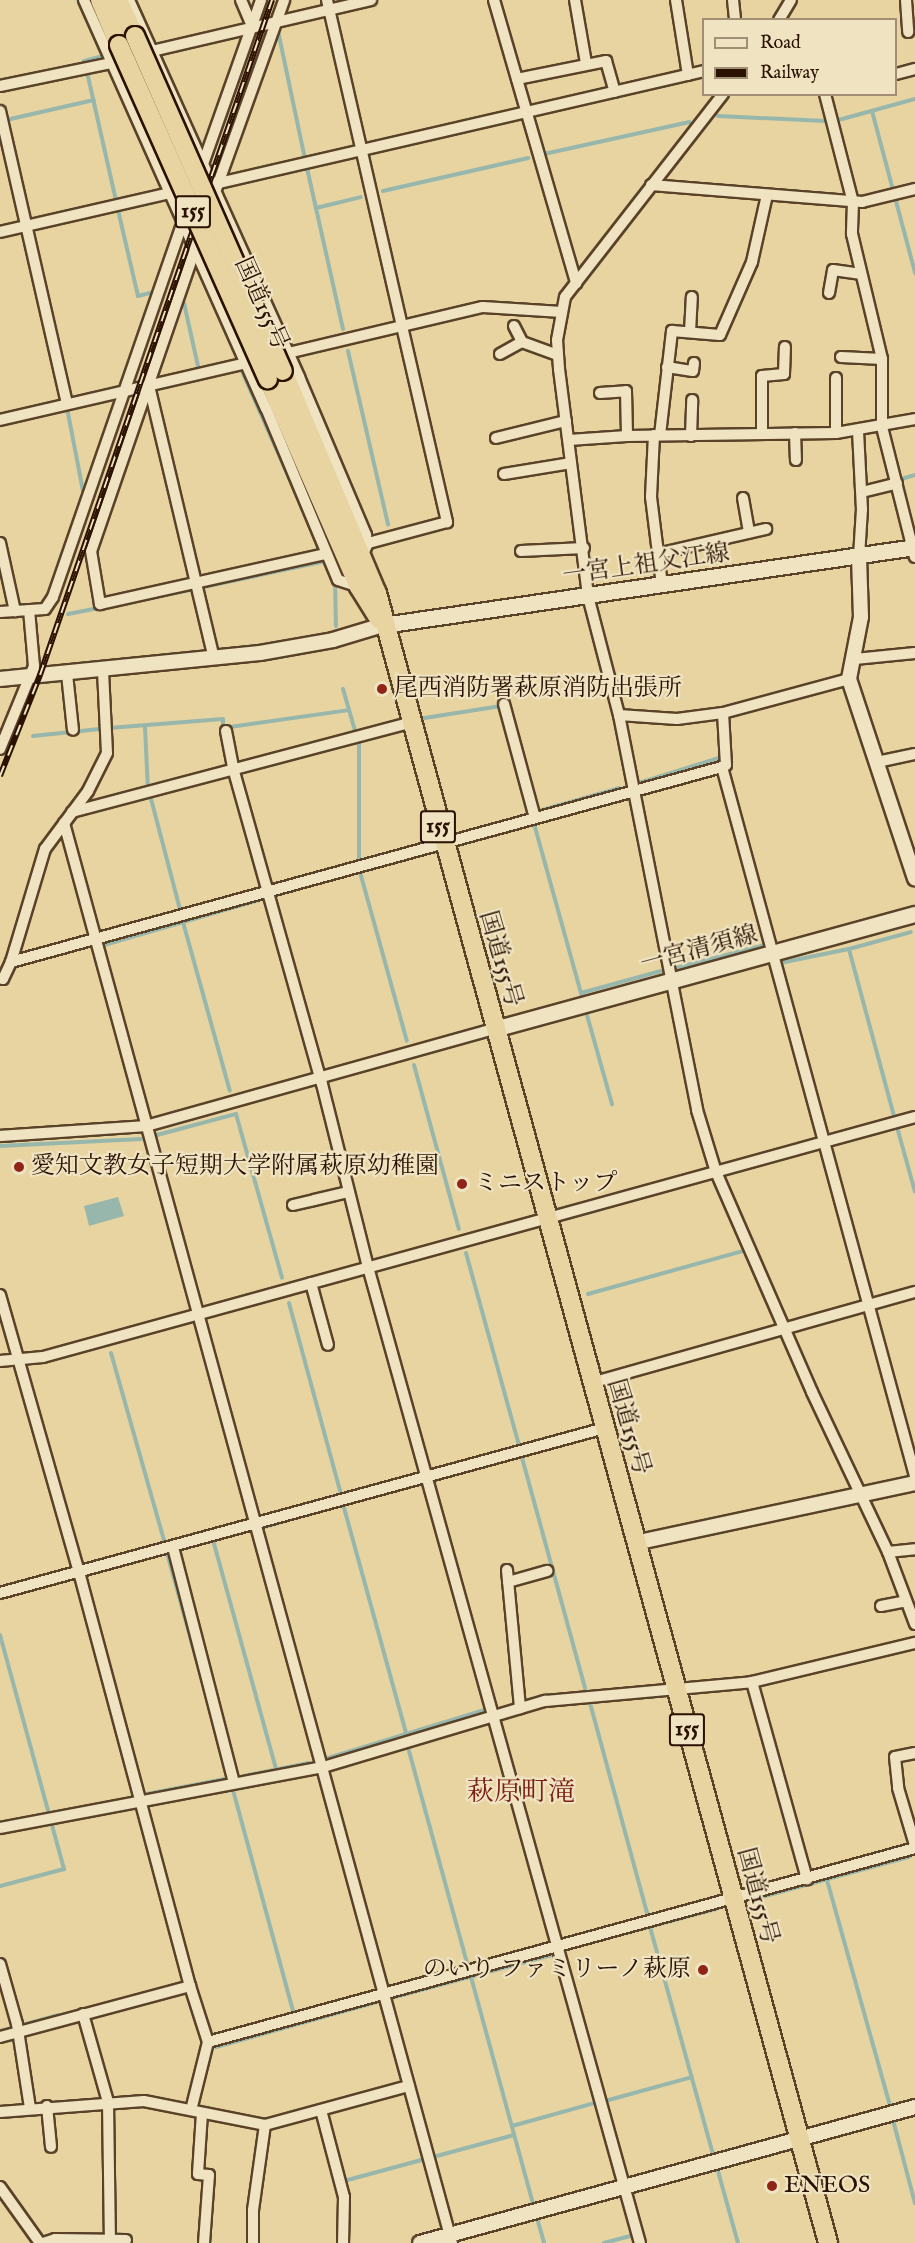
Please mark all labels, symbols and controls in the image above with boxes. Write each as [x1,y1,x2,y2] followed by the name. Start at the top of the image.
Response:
[702,18,897,96] legend
[760,32,801,55] text: Road
[760,62,819,85] text: Railway
[174,193,212,231] road number: 155
[228,253,294,355] street label: 国道155号
[561,539,731,591] street label: 一宮上祖父江線
[394,675,682,703] place label: 尾西消防署萩原消防出張所
[375,682,389,696] marker: 尾西消防署萩原消防出張所
[418,808,458,846] road number: 155
[473,908,527,1010] street label: 国道155号
[637,921,761,979] street label: 一宮清須線
[31,1153,439,1181] place label: 愛知文教女子短期大学附属萩原幼稚園
[12,1160,26,1174] marker: 愛知文教女子短期大学附属萩原幼稚園
[474,1170,618,1198] place label: ミニストップ
[455,1177,469,1191] marker: ミニストップ
[601,1376,655,1478] street label: 国道155号
[668,1711,706,1749] road number: 155
[467,1778,575,1810] district label: 萩原町滝
[730,1845,784,1947] street label: 国道155号
[422,1956,691,1984] place label: のいり ファミリーノ萩原
[696,1963,710,1977] marker: のいり ファミリーノ萩原
[784,2172,870,2200] place label: ENEOS
[765,2179,779,2193] marker: ENEOS

